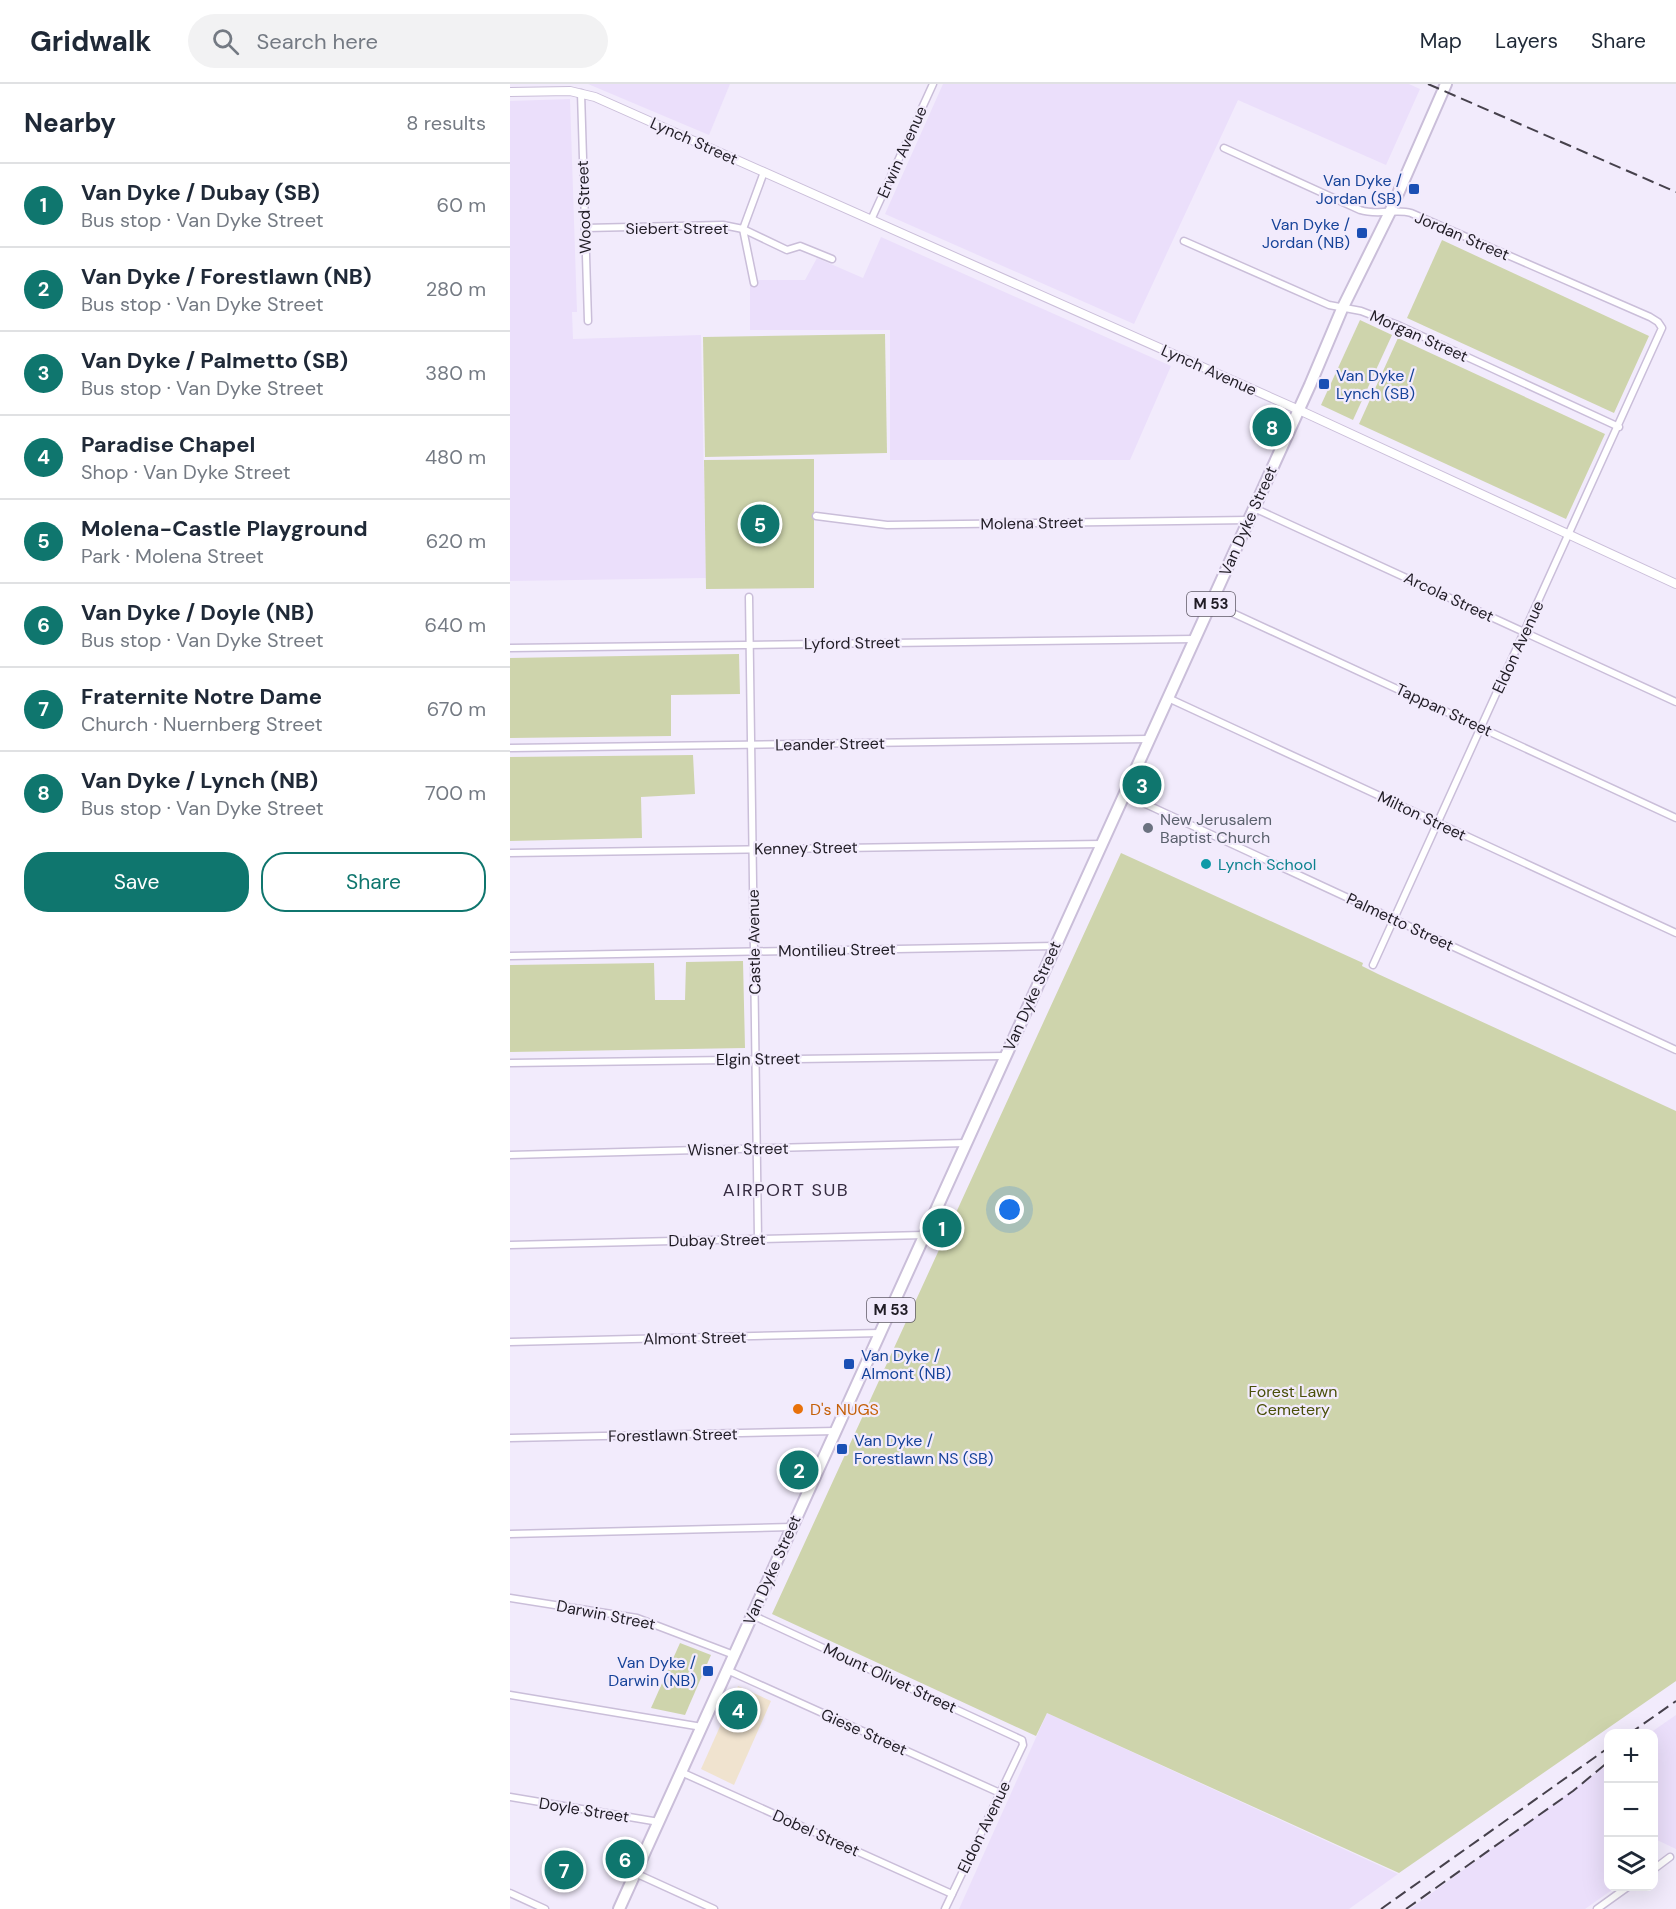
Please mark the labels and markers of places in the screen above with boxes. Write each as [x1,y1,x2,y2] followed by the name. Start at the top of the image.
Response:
[1316,170,1402,209] place label: Van Dyke / Jordan (SB)
[1407,182,1421,196] marker: Van Dyke / Jordan (SB)
[1262,214,1350,253] place label: Van Dyke / Jordan (NB)
[1355,226,1369,240] marker: Van Dyke / Jordan (NB)
[1336,365,1415,404] place label: Van Dyke / Lynch (SB)
[1317,377,1331,391] marker: Van Dyke / Lynch (SB)
[1252,404,1292,450] pin: 8
[740,502,780,546] pin: 5
[1122,762,1162,808] pin: 3
[1160,809,1272,848] place label: New Jerusalem Baptist Church
[1141,821,1155,835] marker: New Jerusalem Baptist Church
[1218,854,1316,875] place label: Lynch School
[1199,857,1213,871] marker: Lynch School
[922,1206,962,1250] pin: 1
[861,1345,951,1384] place label: Van Dyke / Almont (NB)
[842,1357,856,1371] marker: Van Dyke / Almont (NB)
[810,1399,879,1420] place label: D's NUGS
[791,1402,805,1416] marker: D's NUGS
[854,1430,994,1469] place label: Van Dyke / Forestlawn NS (SB)
[835,1442,849,1456] marker: Van Dyke / Forestlawn NS (SB)
[780,1448,818,1492] pin: 2
[608,1652,696,1691] place label: Van Dyke / Darwin (NB)
[701,1664,715,1678] marker: Van Dyke / Darwin (NB)
[718,1688,758,1732] pin: 4
[606,1836,644,1882] pin: 6
[544,1848,584,1892] pin: 7

